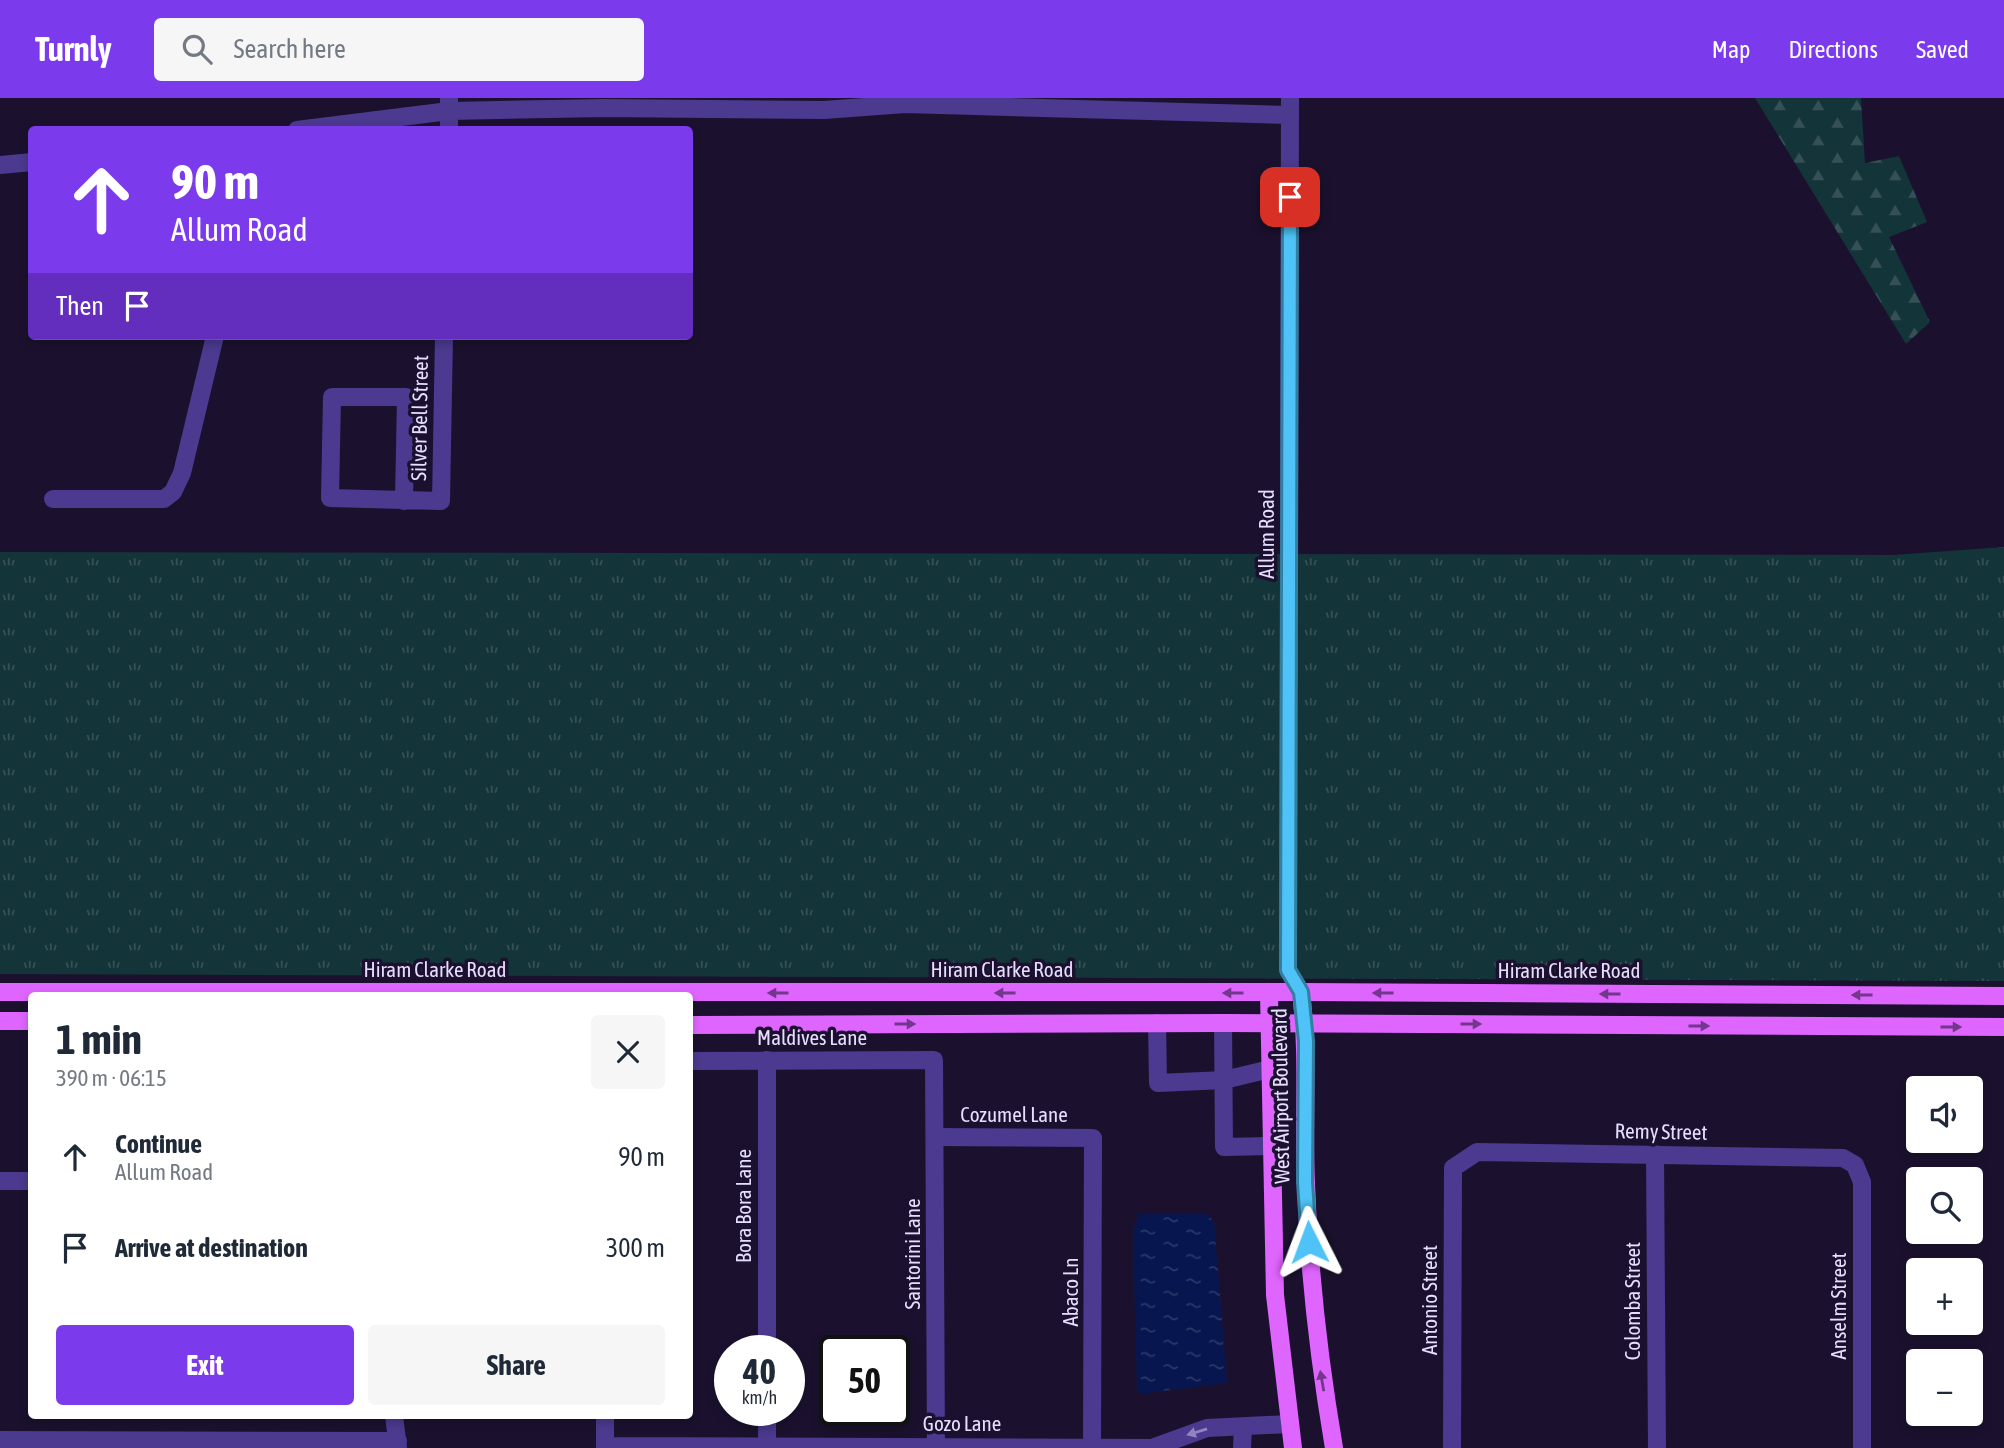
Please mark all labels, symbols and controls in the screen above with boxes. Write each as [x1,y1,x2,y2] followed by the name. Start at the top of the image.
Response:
[154,18,644,81] search box
[35,30,112,68] text: Turnly
[178,30,216,68] icon: search
[234,34,346,64] text: Search here
[1712,36,1750,63] text: Map
[1788,36,1878,63] text: Directions
[1916,36,1969,63] text: Saved
[171,153,259,209] text: 90 m
[56,154,147,245] icon: ahead
[1260,167,1320,227] pin
[1271,178,1309,216] icon: arrive
[171,211,308,248] text: Allum Road
[118,287,156,325] icon: arrive
[56,291,104,321] text: Then
[406,355,432,481] street label: Silver Bell Street
[1254,489,1278,579] street label: Allum Road
[364,957,506,981] street label: Hiram Clarke Road
[931,957,1073,981] street label: Hiram Clarke Road
[1498,958,1640,982] street label: Hiram Clarke Road
[767,987,789,999] one-way arrow
[994,987,1016,999] one-way arrow
[1222,987,1244,999] one-way arrow
[1372,987,1394,999] one-way arrow
[1599,988,1621,1000] one-way arrow
[1851,990,1873,1001] one-way arrow
[1266,1008,1294,1184] street label: West Airport Boulevard
[56,1015,142,1063] text: 1 min
[591,1015,665,1089] button: close
[894,1018,916,1030] one-way arrow
[1460,1018,1482,1030] one-way arrow
[1688,1020,1710,1031] one-way arrow
[1940,1021,1962,1033] one-way arrow
[757,1025,867,1049] street label: Maldives Lane
[56,1065,167,1091] text: 390 m · 06:15
[1906,1076,1983,1426] map controls
[1906,1076,1983,1153] button: sound
[960,1102,1068,1126] street label: Cozumel Lane
[1614,1118,1708,1144] street label: Remy Street
[115,1129,202,1159] text: Continue
[56,1138,94,1176] icon: ahead
[618,1142,665,1172] text: 90 m
[731,1149,755,1263] street label: Bora Bora Lane
[115,1159,213,1185] text: Allum Road
[1906,1167,1983,1244] button: search
[900,1198,924,1310] street label: Santorini Lane
[1272,1205,1346,1279] position arrow
[56,1229,94,1267] icon: arrive
[115,1233,308,1263] text: Arrive at destination
[606,1233,665,1263] text: 300 m
[1620,1242,1644,1360] street label: Colomba Street
[1417,1245,1441,1355] street label: Antonio Street
[1826,1252,1850,1360] street label: Anselm Street
[1058,1258,1082,1326] street label: Abaco Ln
[1906,1258,1983,1335] button: +
[56,1325,354,1405] button: Exit
[368,1325,665,1405] button: Share
[819,1335,910,1426] speed limit sign: 50
[1906,1349,1983,1426] button: −
[743,1351,776,1391] text: 40
[1316,1370,1327,1392] one-way arrow
[742,1387,777,1408] text: km/h
[923,1411,1001,1435] street label: Gozo Lane
[1186,1427,1207,1438] one-way arrow

